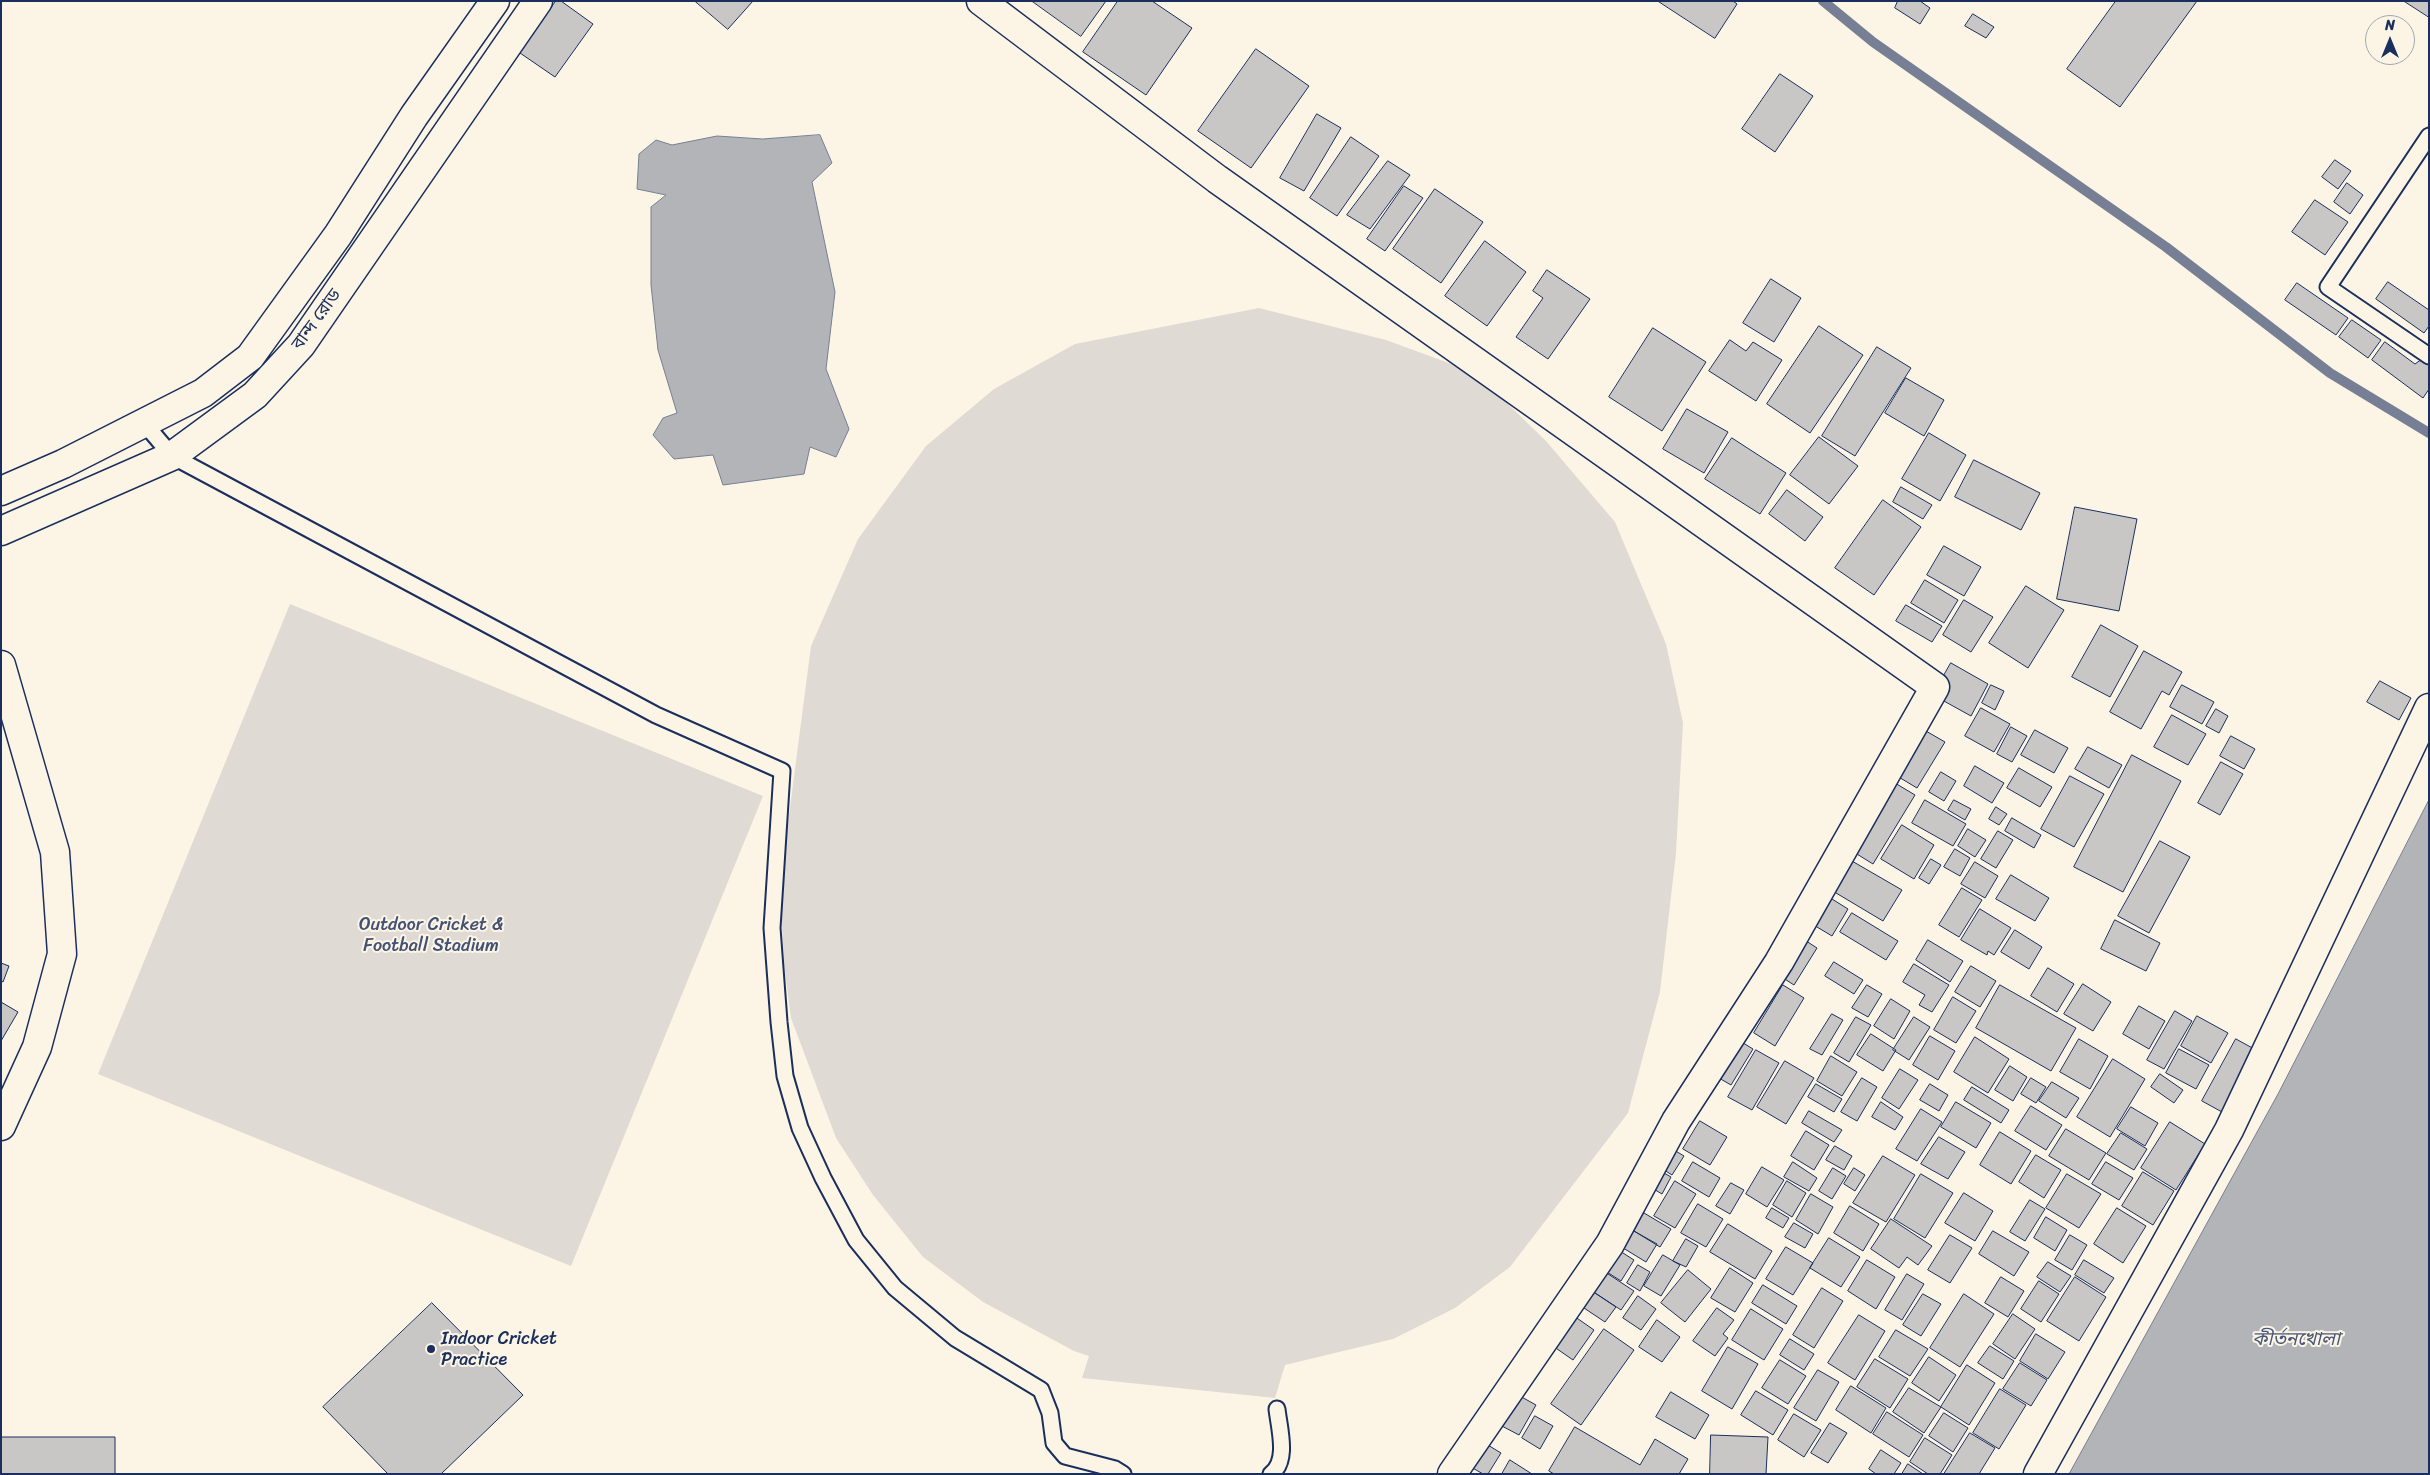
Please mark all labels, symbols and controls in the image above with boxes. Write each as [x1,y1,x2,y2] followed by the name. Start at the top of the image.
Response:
[2385,13,2395,38] text: N
[2365,15,2415,65] north arrow
[288,285,346,355] street label: বান্দ রোড
[359,914,503,956] park label: Outdoor Cricket & Football Stadium
[441,1328,557,1370] place label: Indoor Cricket Practice
[2252,1329,2340,1351] water label: কীর্তনখোলা
[425,1343,437,1355] marker: Indoor Cricket Practice

